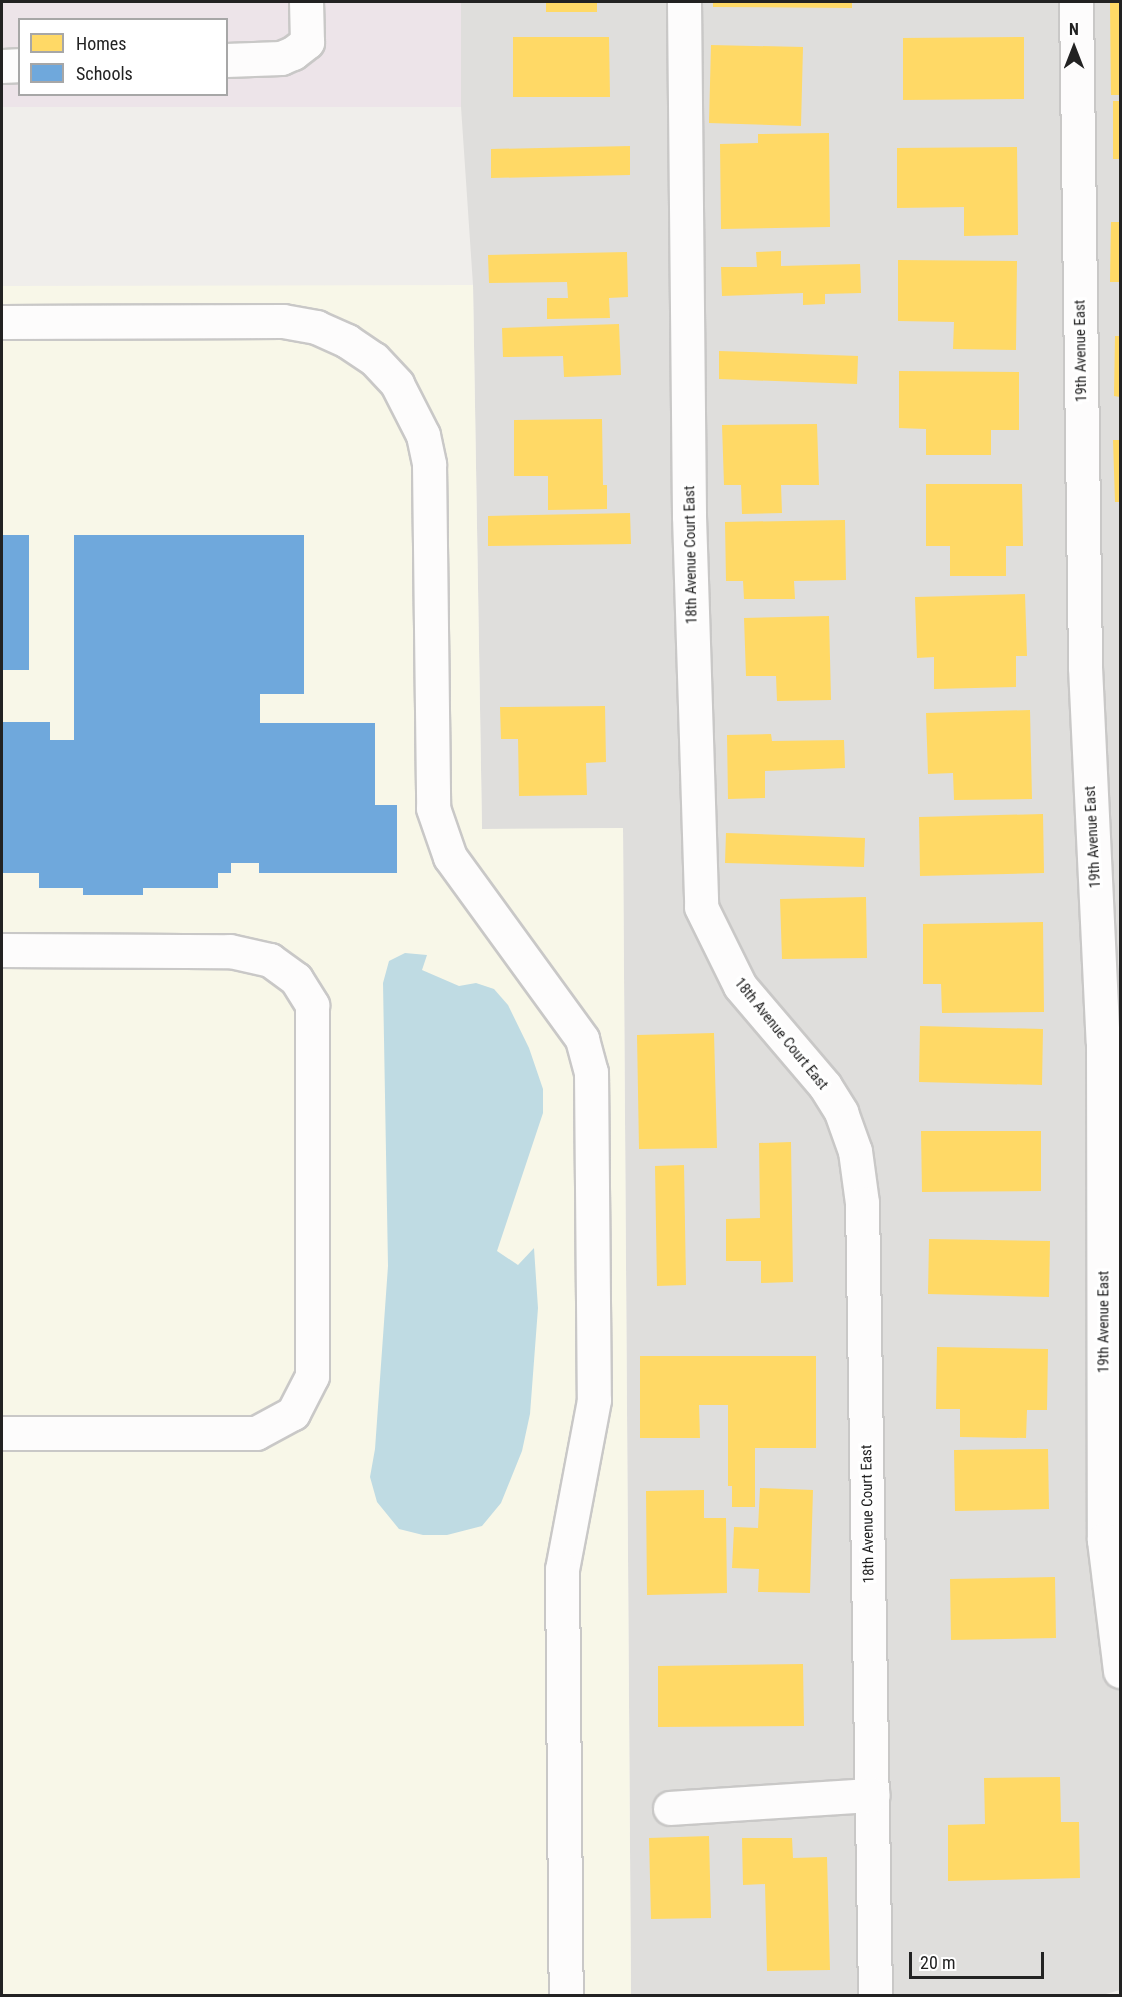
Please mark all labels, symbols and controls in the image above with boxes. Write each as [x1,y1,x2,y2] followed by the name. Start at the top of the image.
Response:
[18,18,228,96] legend
[1044,18,1104,78] north arrow
[1069,20,1079,39] text: N
[76,33,126,54] text: Homes
[76,63,133,84] text: Schools
[1071,300,1091,402] street label: 19th Avenue East
[681,486,701,624] street label: 18th Avenue Court East
[1081,785,1105,889] street label: 19th Avenue East
[730,974,832,1094] street label: 18th Avenue Court East
[1095,1271,1113,1373] street label: 19th Avenue East
[858,1445,878,1583] street label: 18th Avenue Court East
[912,1940,1047,1978] scale bar
[920,1952,955,1973] text: 20 m

